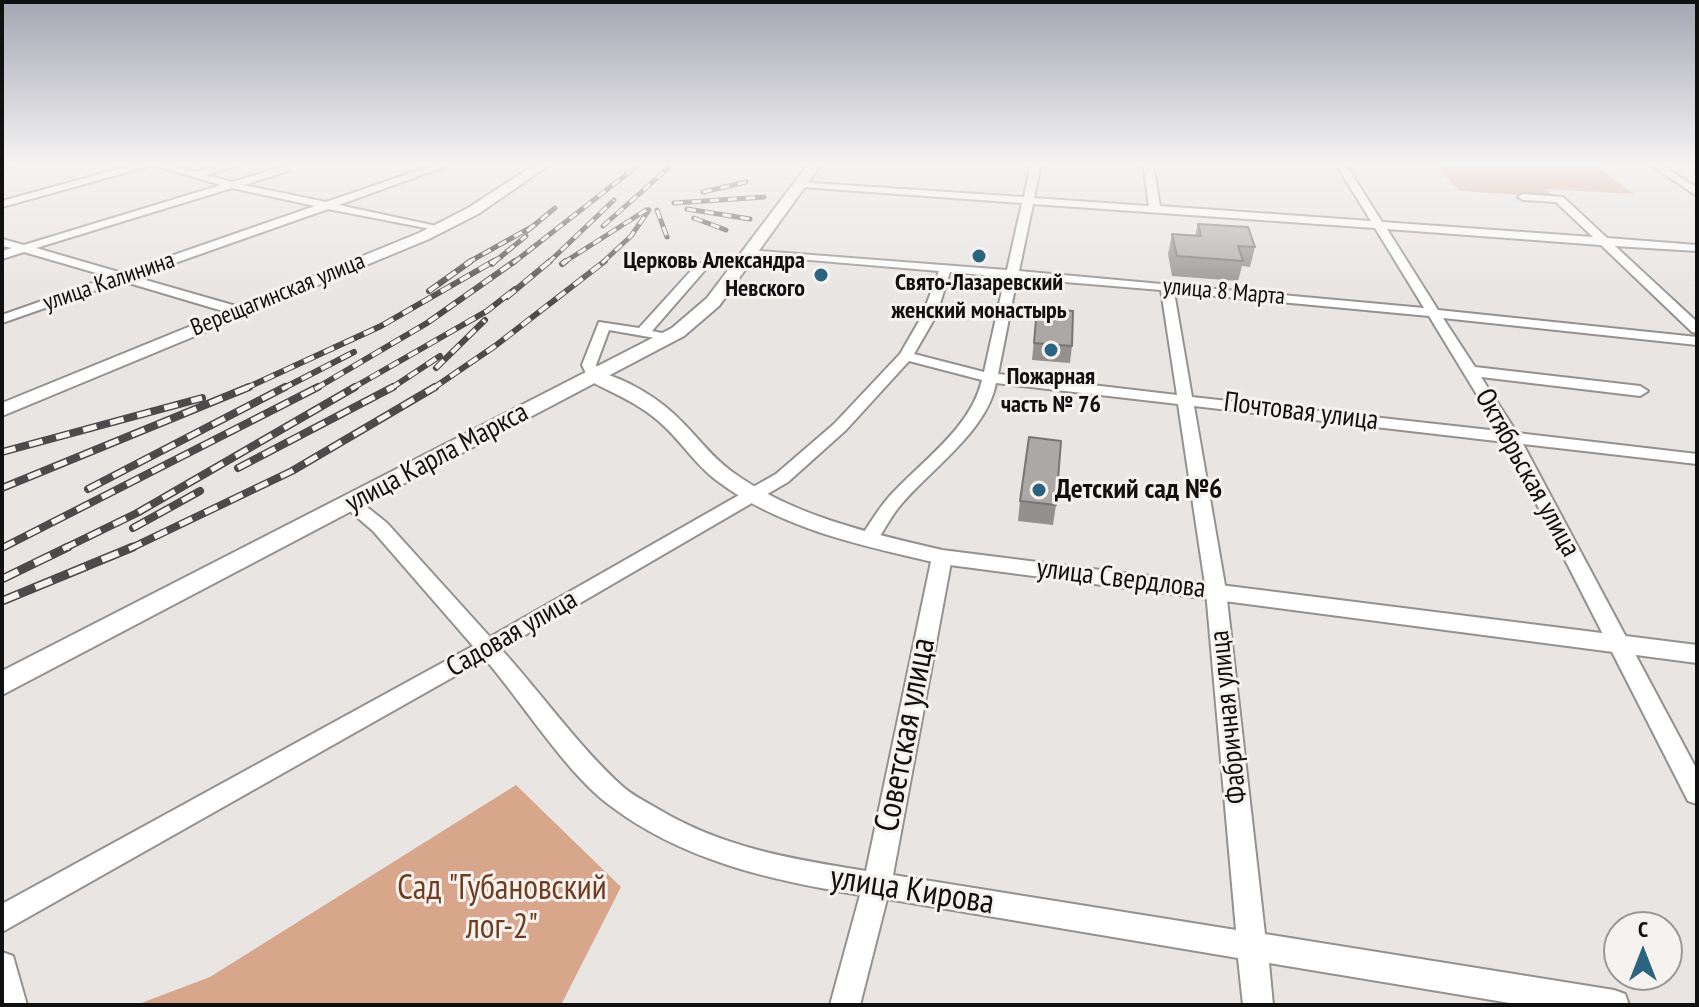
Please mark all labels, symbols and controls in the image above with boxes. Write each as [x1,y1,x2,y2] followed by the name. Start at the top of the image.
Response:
[40,246,178,318] street label: улица Калинина
[187,247,369,343] street label: Верещагинская улица
[623,247,805,303] place label: Церковь Александра Невского
[970,247,988,265] marker: Свято-Лазаревский женский монастырь
[812,266,830,284] marker: Церковь Александра Невского
[891,269,1067,325] place label: Свято-Лазаревский женский монастырь
[1162,272,1286,312] street label: улица 8 Марта
[1042,341,1060,359] marker: Пожарная часть № 76
[1001,363,1101,419] place label: Пожарная часть № 76
[1467,383,1587,563] street label: Октябрьская улица
[1222,386,1380,438] street label: Почтовая улица
[340,396,534,520] street label: улица Карла Маркса
[1055,473,1222,507] place label: Детский сад №6
[1030,481,1048,499] marker: Детский сад №6
[1035,552,1207,606] street label: улица Свердлова
[441,583,583,685] street label: Садовая улица
[1203,629,1255,805] street label: Фабричная улица
[867,635,945,835] street label: Советская улица
[827,858,997,924] street label: улица Кирова
[397,869,607,948] park label: Сад "Губановский лог-2"
[1603,911,1683,991] north arrow
[1638,915,1648,943] text: С

